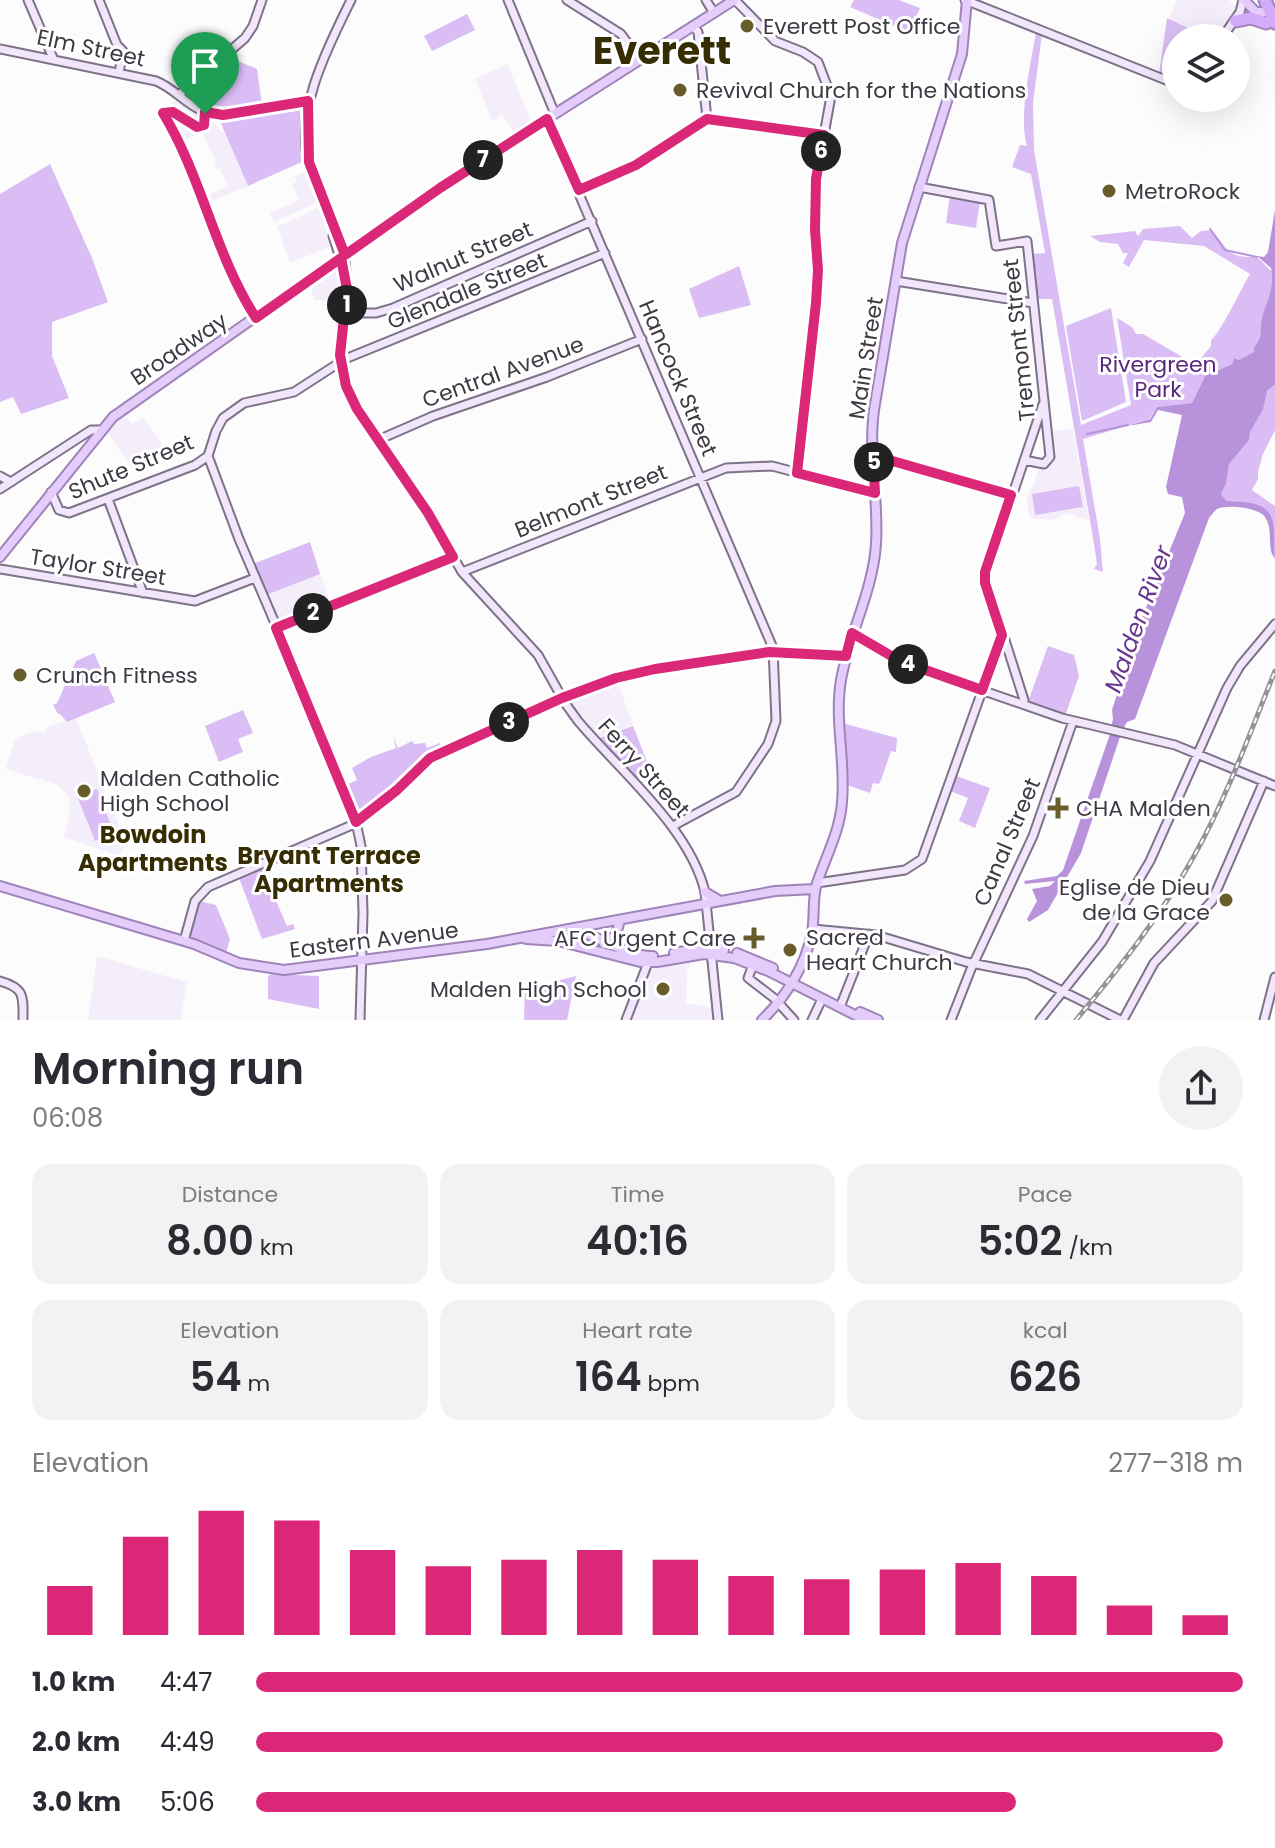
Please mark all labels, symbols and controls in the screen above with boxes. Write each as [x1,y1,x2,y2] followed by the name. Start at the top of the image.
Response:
[763,11,960,42] place label: Everett Post Office
[738,17,756,35] marker: Everett Post Office
[34,21,148,75] street label: Elm Street
[593,24,731,77] district label: Everett
[1162,24,1250,112] map controls
[1162,24,1250,112] button: layers
[171,32,239,114] pin
[183,44,227,88] icon: arrive
[696,75,1026,106] place label: Revival Church for the Nations
[671,81,689,99] marker: Revival Church for the Nations
[801,131,841,171] pin: 6
[814,135,828,166] text: 6
[463,140,503,180] pin: 7
[477,144,489,175] text: 7
[1125,176,1241,207] place label: MetroRock
[1100,182,1118,200] marker: MetroRock
[389,214,537,300] street label: Walnut Street
[383,245,551,337] street label: Glendale Street
[995,257,1043,423] street label: Tremont Street
[327,285,367,325] pin: 1
[343,289,351,320] text: 1
[631,295,725,461] street label: Hancock Street
[841,295,891,421] street label: Main Street
[124,305,234,393] street label: Broadway
[418,328,588,416] street label: Central Avenue
[1099,349,1217,405] park label: Rivergreen Park
[64,427,198,507] street label: Shute Street
[854,442,894,482] pin: 5
[867,446,881,477] text: 5
[510,456,672,546] street label: Belmont Street
[1096,540,1180,697] water label: Malden River
[28,541,168,593] street label: Taylor Street
[293,593,333,633] pin: 2
[307,597,319,628] text: 2
[888,644,928,684] pin: 4
[901,648,915,679] text: 4
[36,660,198,691] place label: Crunch Fitness
[11,666,29,684] marker: Crunch Fitness
[489,702,529,742] pin: 3
[502,706,516,737] text: 3
[591,712,697,824] street label: Ferry Street
[100,763,280,819] place label: Malden Catholic High School
[966,773,1048,911] street label: Canal Street
[75,782,93,800] marker: Malden Catholic High School
[1076,793,1211,824] place label: CHA Malden
[1047,797,1069,819] marker: CHA Malden
[78,818,228,879] district label: Bowdoin Apartments
[237,839,421,900] district label: Bryant Terrace Apartments
[1059,872,1210,928] place label: Eglise de Dieu de la Grace
[1217,891,1235,909] marker: Eglise de Dieu de la Grace
[288,914,460,966] street label: Eastern Avenue
[806,922,953,978] place label: Sacred Heart Church
[554,923,736,954] place label: AFC Urgent Care
[743,927,765,949] marker: AFC Urgent Care
[781,941,799,959] marker: Sacred Heart Church
[430,974,647,1005] place label: Malden High School
[654,980,672,998] marker: Malden High School
[32,1038,304,1099] text: Morning run
[1159,1046,1243,1130] button: share
[32,1100,103,1136] text: 06:08
[182,1179,278,1210] text: Distance
[611,1179,664,1210] text: Time
[1018,1179,1072,1210] text: Pace
[166,1213,254,1269] text: 8.00
[586,1213,689,1269] text: 40:16
[977,1213,1063,1269] text: 5:02
[254,1232,294,1263] text: km
[1063,1232,1113,1263] text: /km
[180,1315,279,1346] text: Elevation
[582,1315,693,1346] text: Heart rate
[1023,1315,1068,1346] text: kcal
[189,1349,242,1405] text: 54
[575,1349,642,1405] text: 164
[1008,1349,1082,1405] text: 626
[242,1368,270,1399] text: m
[642,1368,700,1399] text: bpm
[32,1445,149,1481] text: Elevation
[1108,1445,1243,1481] text: 277–318 m
[32,1664,115,1700] text: 1.0 km
[160,1664,212,1700] text: 4:47
[32,1724,120,1760] text: 2.0 km
[160,1724,215,1760] text: 4:49
[32,1784,121,1820] text: 3.0 km
[160,1784,215,1820] text: 5:06

